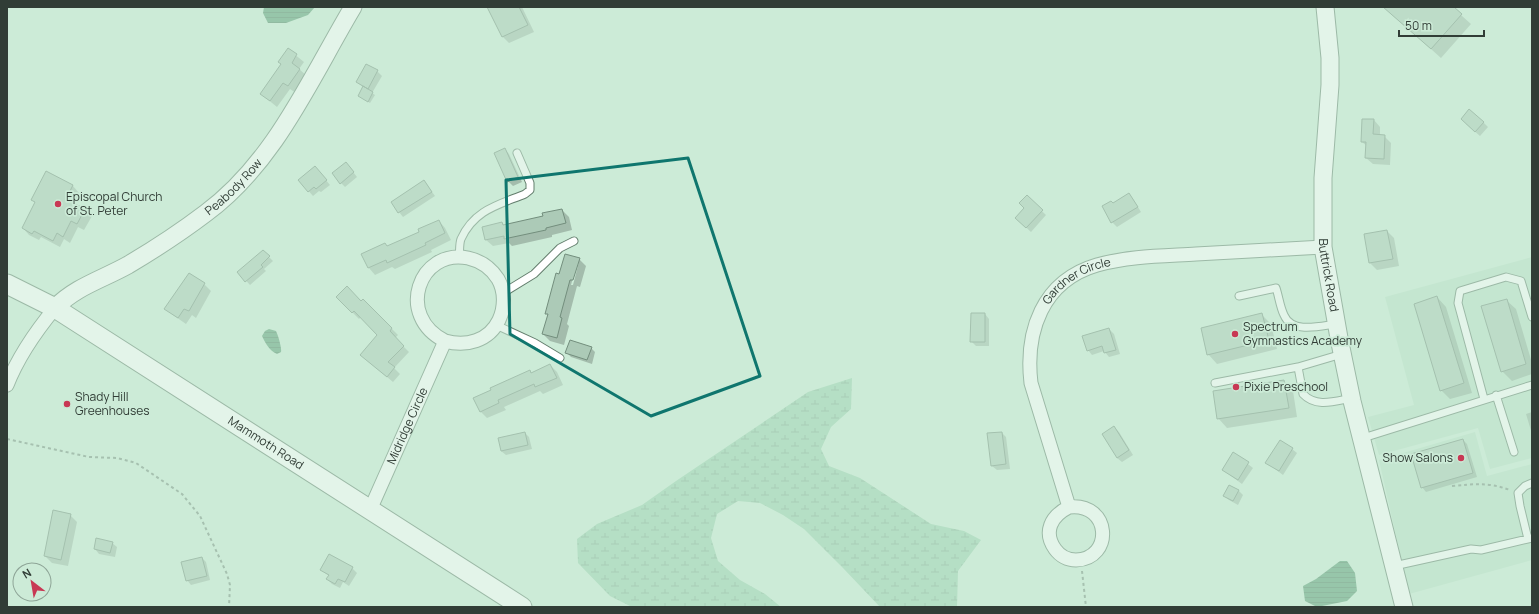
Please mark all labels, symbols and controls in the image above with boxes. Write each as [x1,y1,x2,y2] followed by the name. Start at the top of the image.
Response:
[1399,12,1484,38] scale bar
[1405,17,1432,34] text: 50 m
[201,155,266,219] street label: Peabody Row
[66,188,162,219] place label: Episcopal Church of St. Peter
[53,199,63,209] marker: Episcopal Church of St. Peter
[1315,238,1343,313] street label: Buttrick Road
[1038,253,1112,307] street label: Gardner Circle
[1243,318,1363,349] place label: Spectrum Gymnastics Academy
[1230,329,1240,339] marker: Spectrum Gymnastics Academy
[1244,378,1328,395] place label: Pixie Preschool
[1231,382,1241,392] marker: Pixie Preschool
[382,384,431,467] street label: Midridge Circle
[75,388,150,419] place label: Shady Hill Greenhouses
[62,399,72,409] marker: Shady Hill Greenhouses
[225,412,307,473] street label: Mammoth Road
[1383,449,1453,466] place label: Show Salons
[1456,453,1466,463] marker: Show Salons
[12,562,52,602] north arrow
[19,564,34,581] text: N

